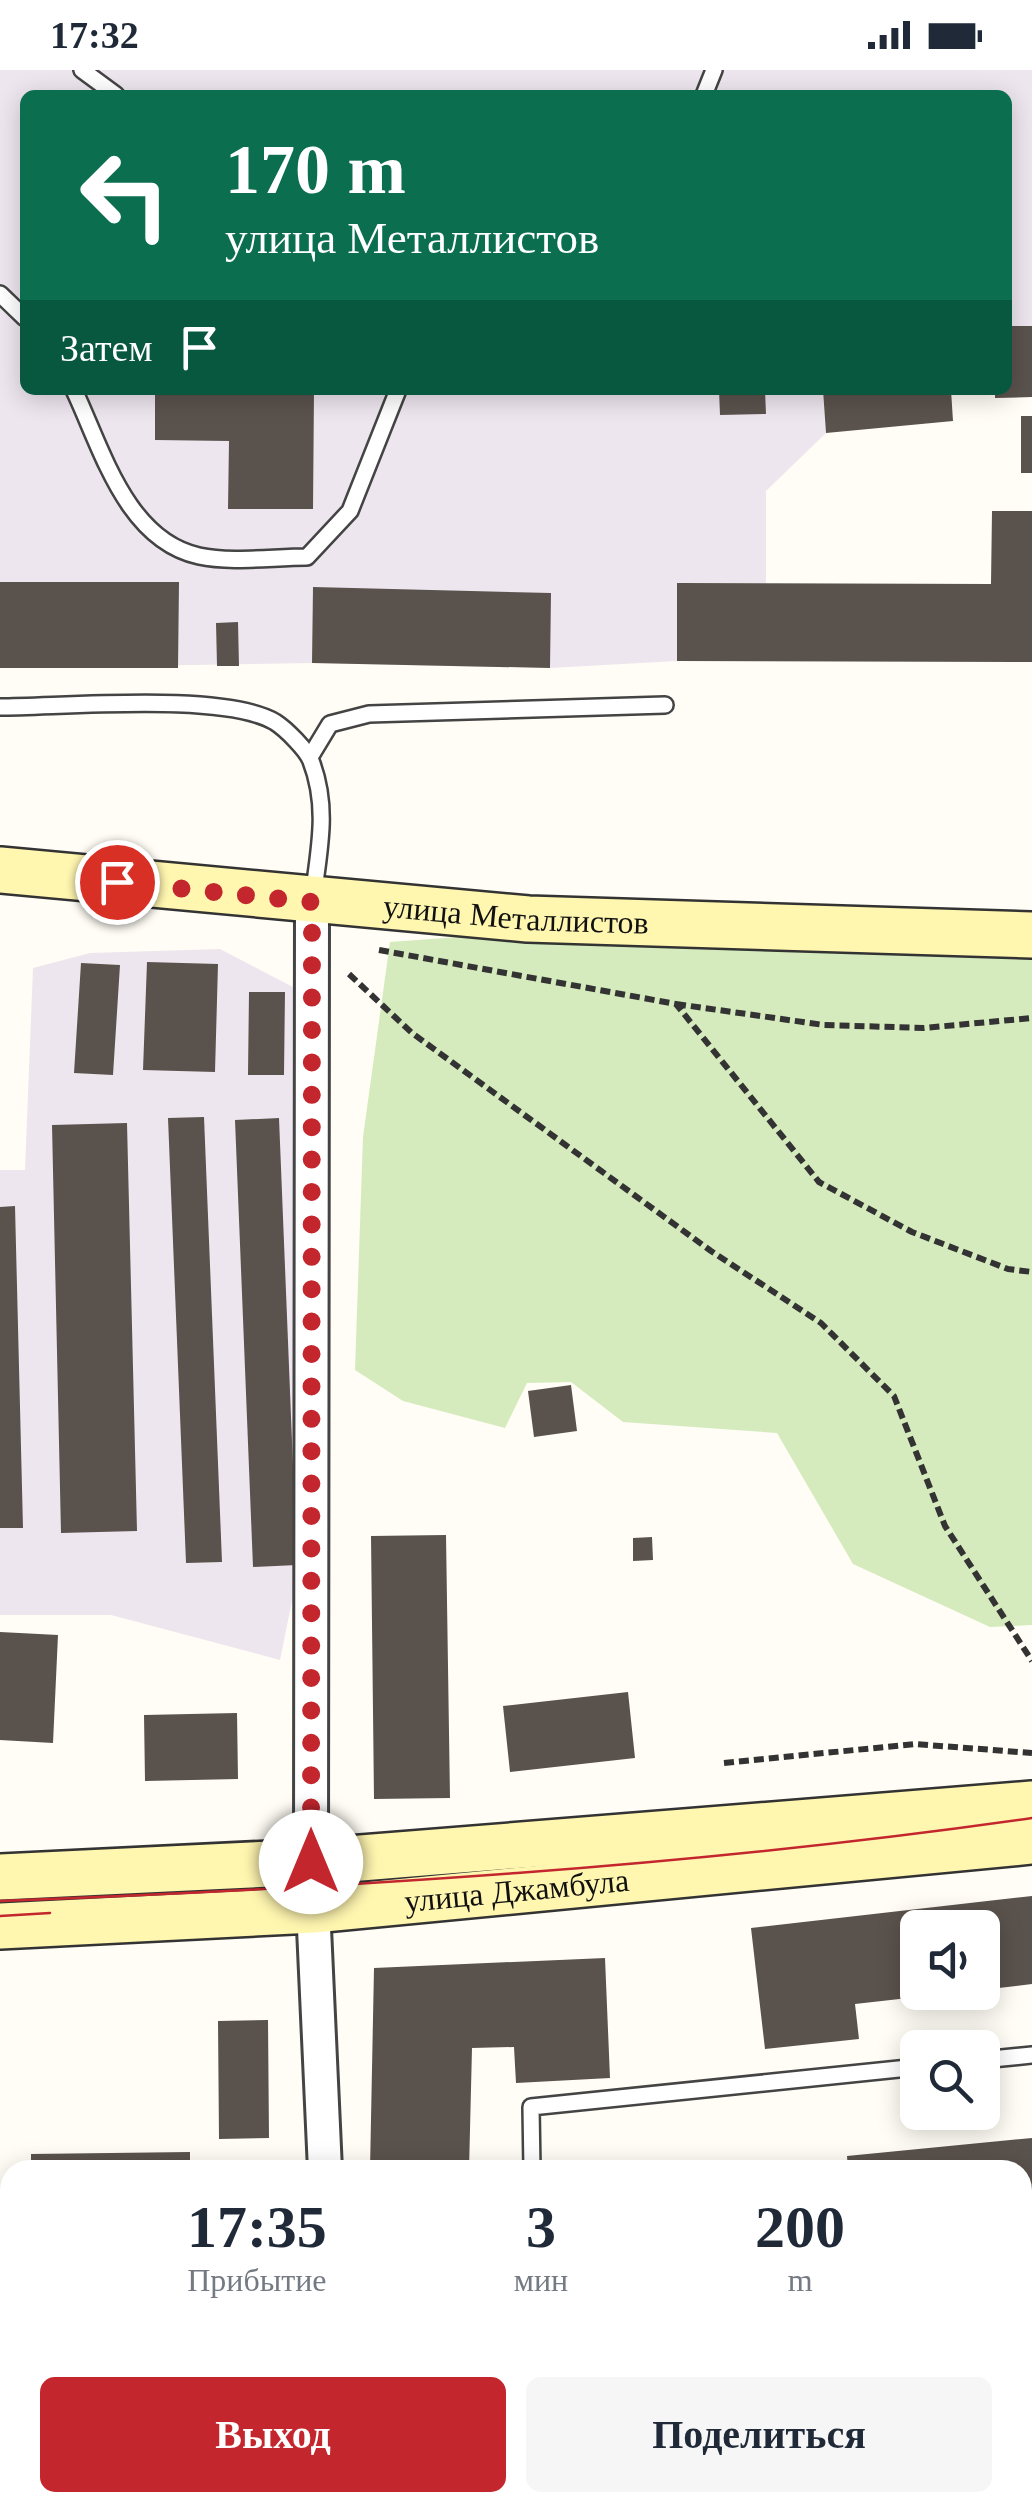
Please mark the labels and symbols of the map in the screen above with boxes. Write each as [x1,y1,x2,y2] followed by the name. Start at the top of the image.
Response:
[75,840,160,925] pin
[382,888,649,941] street label: улица Металлистов
[259,1810,363,1914] position arrow
[403,1862,630,1919] street label: улица Джамбула

